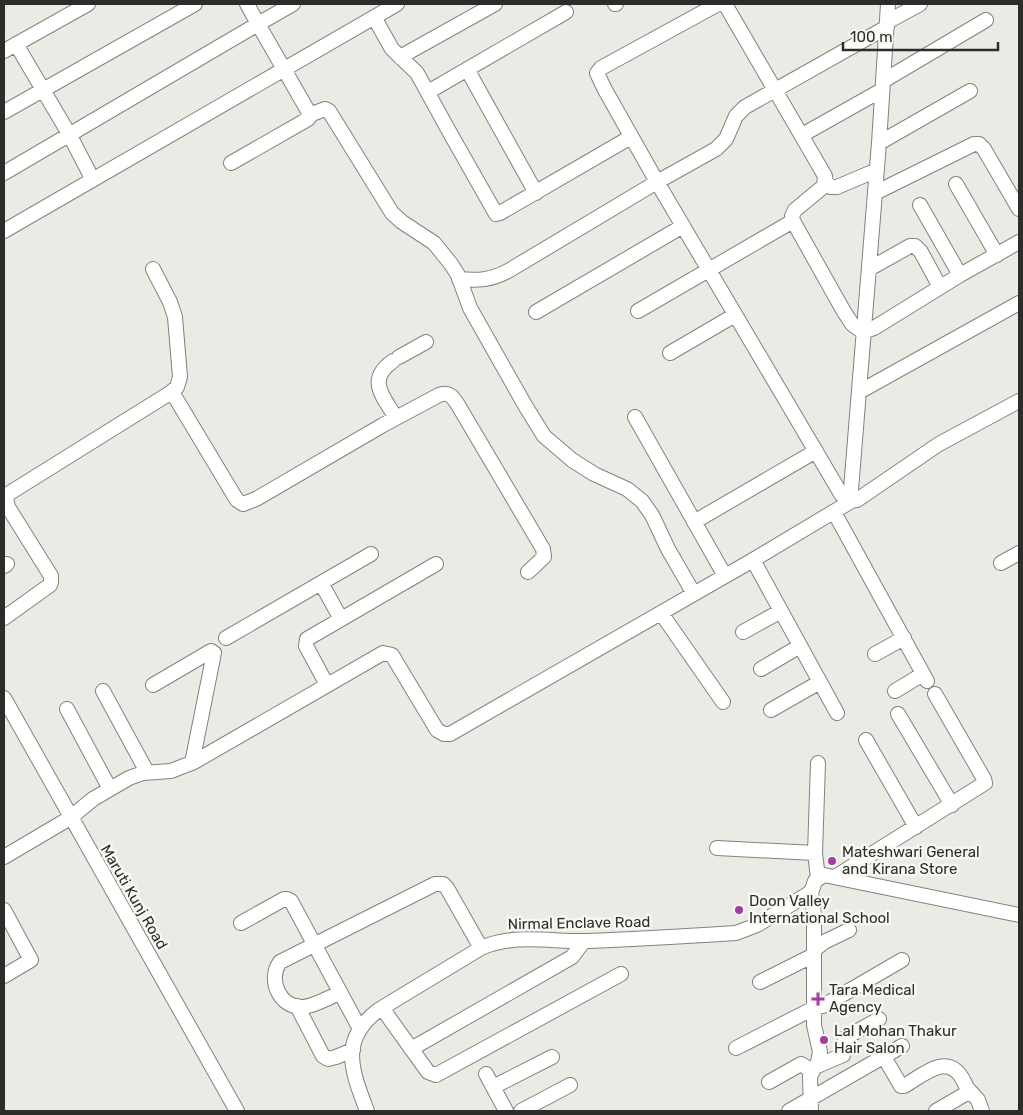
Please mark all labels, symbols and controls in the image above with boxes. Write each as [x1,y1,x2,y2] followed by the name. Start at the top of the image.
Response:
[843,20,998,52] scale bar
[850,28,892,46] text: 100 m
[97,841,171,953] street label: Maruti Kunj Road
[842,843,980,878] place label: Mateshwari General and Kirana Store
[826,855,838,867] marker: Mateshwari General and Kirana Store
[749,892,890,927] place label: Doon Valley International School
[733,904,745,916] marker: Doon Valley International School
[508,913,650,933] street label: Nirmal Enclave Road
[829,981,915,1016] place label: Tara Medical Agency
[811,992,825,1006] marker: Tara Medical Agency
[834,1022,957,1057] place label: Lal Mohan Thakur Hair Salon
[818,1034,830,1046] marker: Lal Mohan Thakur Hair Salon

